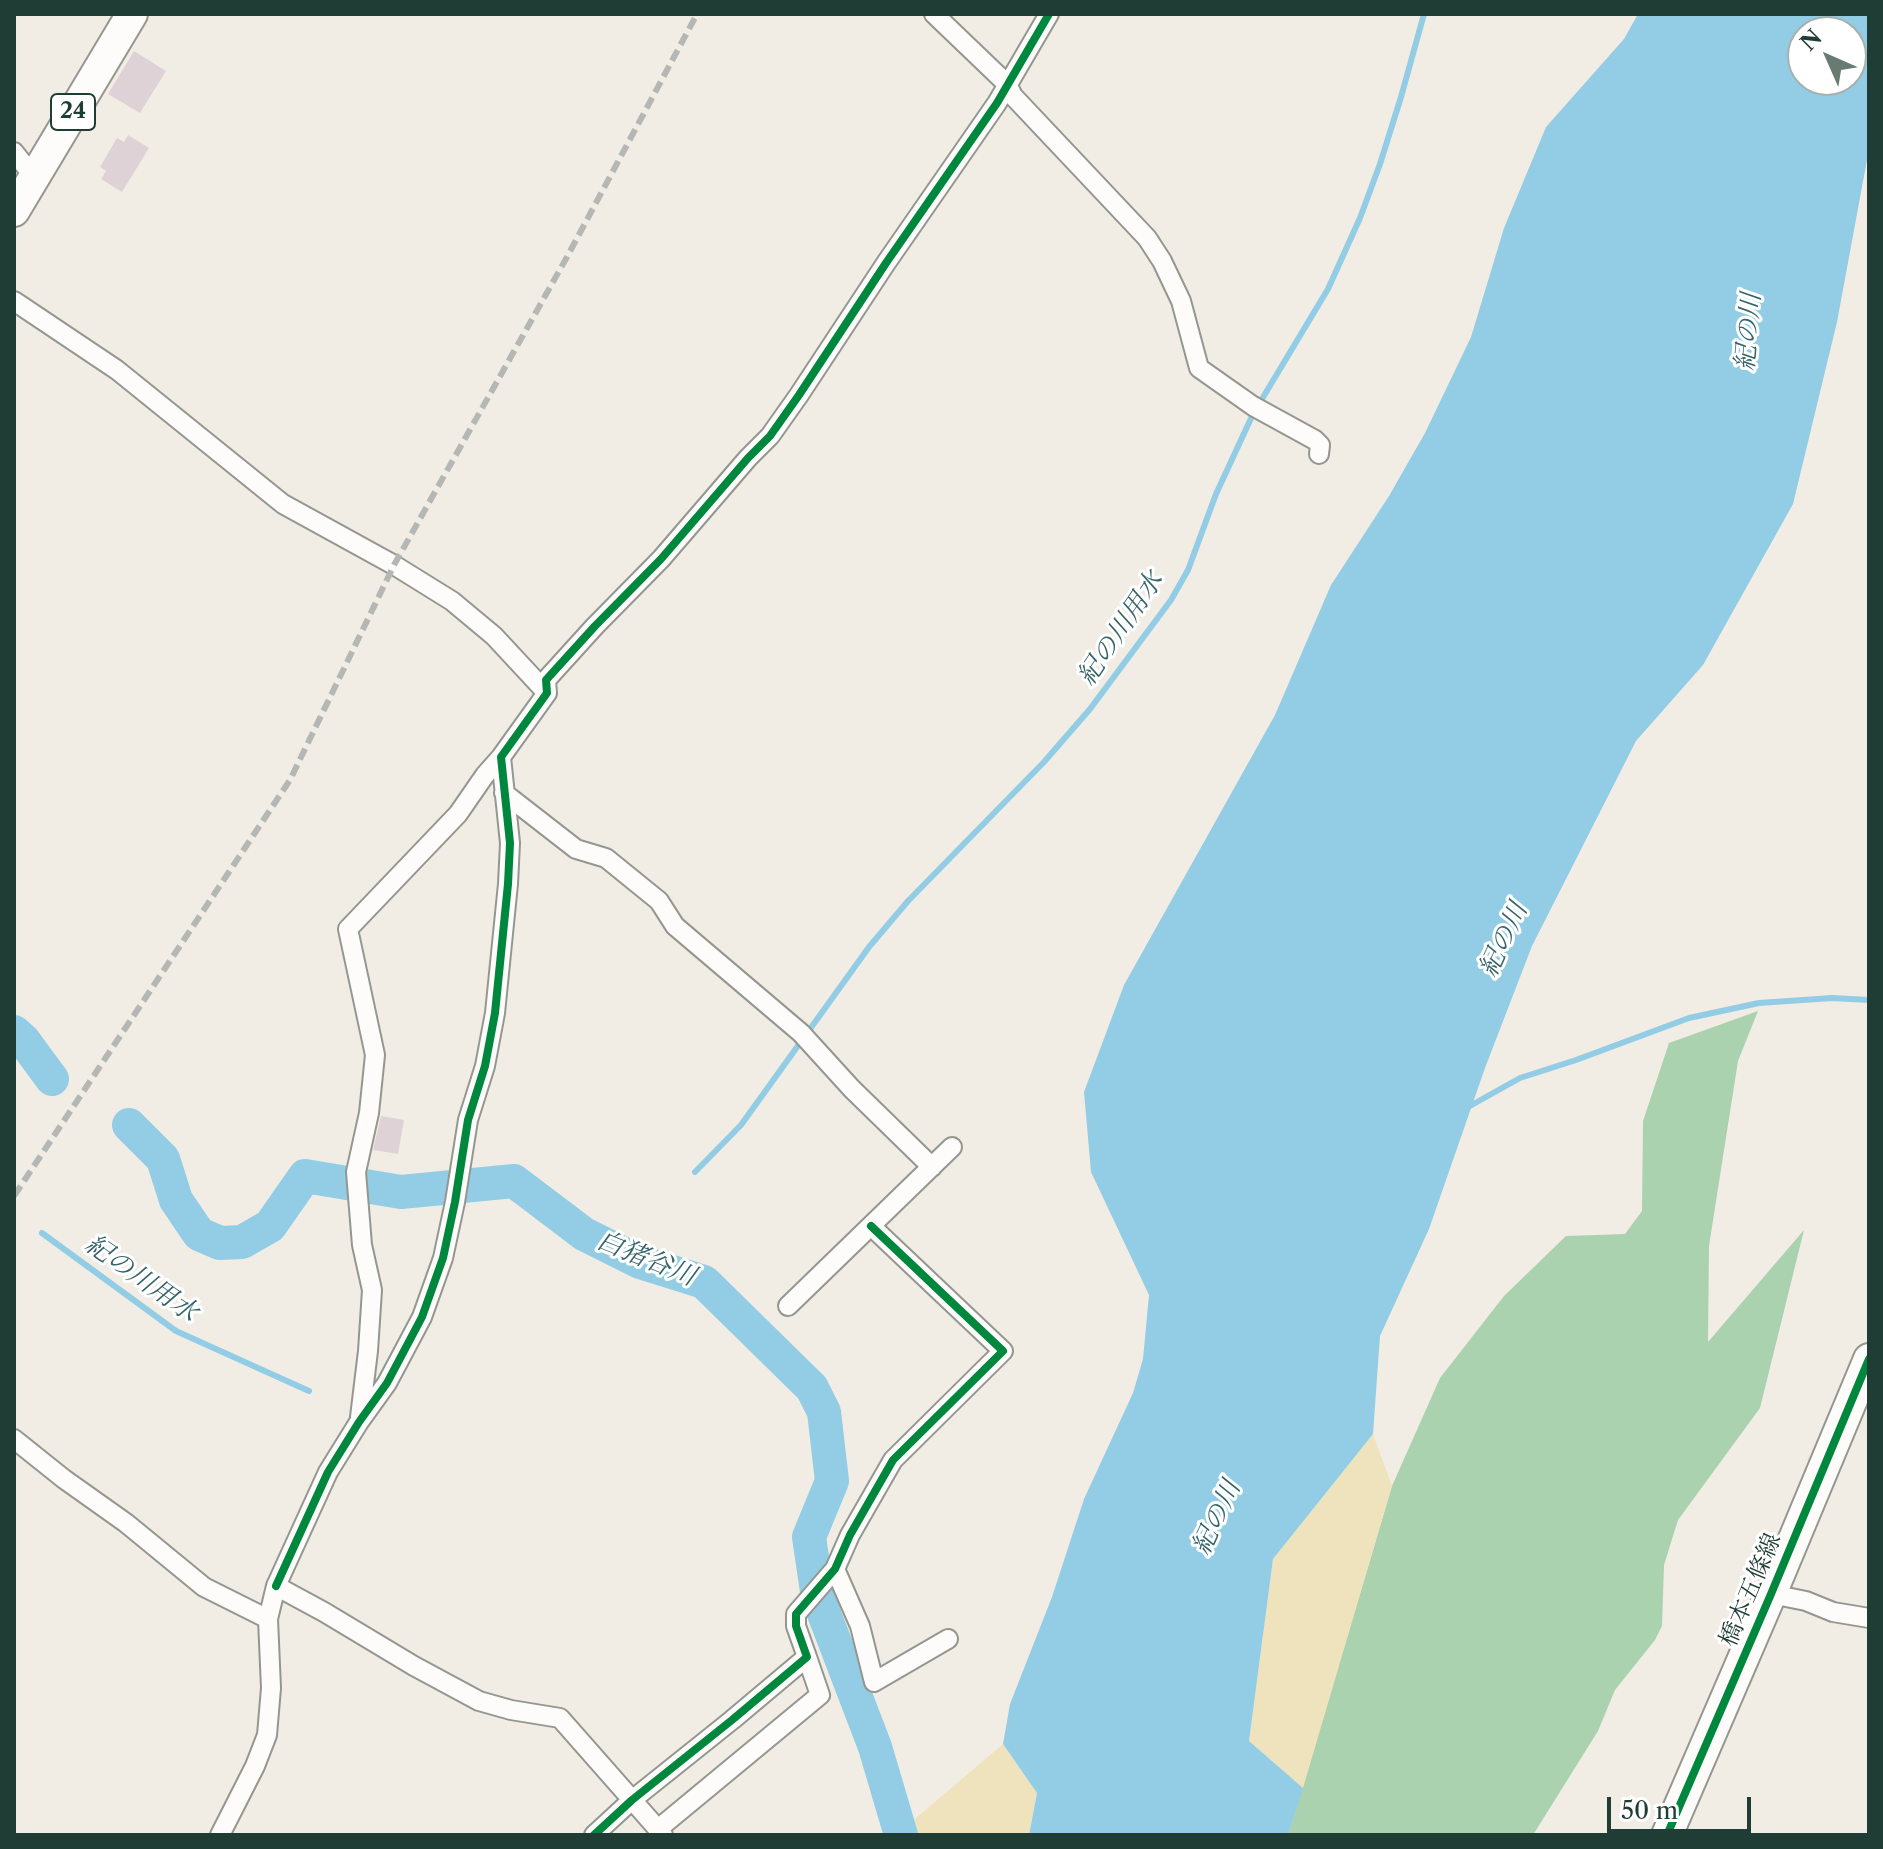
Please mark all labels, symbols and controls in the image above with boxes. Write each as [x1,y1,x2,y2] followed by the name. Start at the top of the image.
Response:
[1787,16,1867,96] north arrow
[1795,24,1827,56] text: N
[51,94,95,130] road number: 24
[1730,292,1768,372] water label: 紀の川
[1072,566,1170,692] water label: 紀の川用水
[1473,898,1535,982] water label: 紀の川
[592,1225,700,1293] water label: 白猪谷川
[79,1229,203,1329] water label: 紀の川用水
[1186,1476,1248,1560] water label: 紀の川
[1714,1529,1788,1651] street label: 橋本五條線
[1611,1781,1755,1831] scale bar
[1621,1796,1678,1825] text: 50 m

